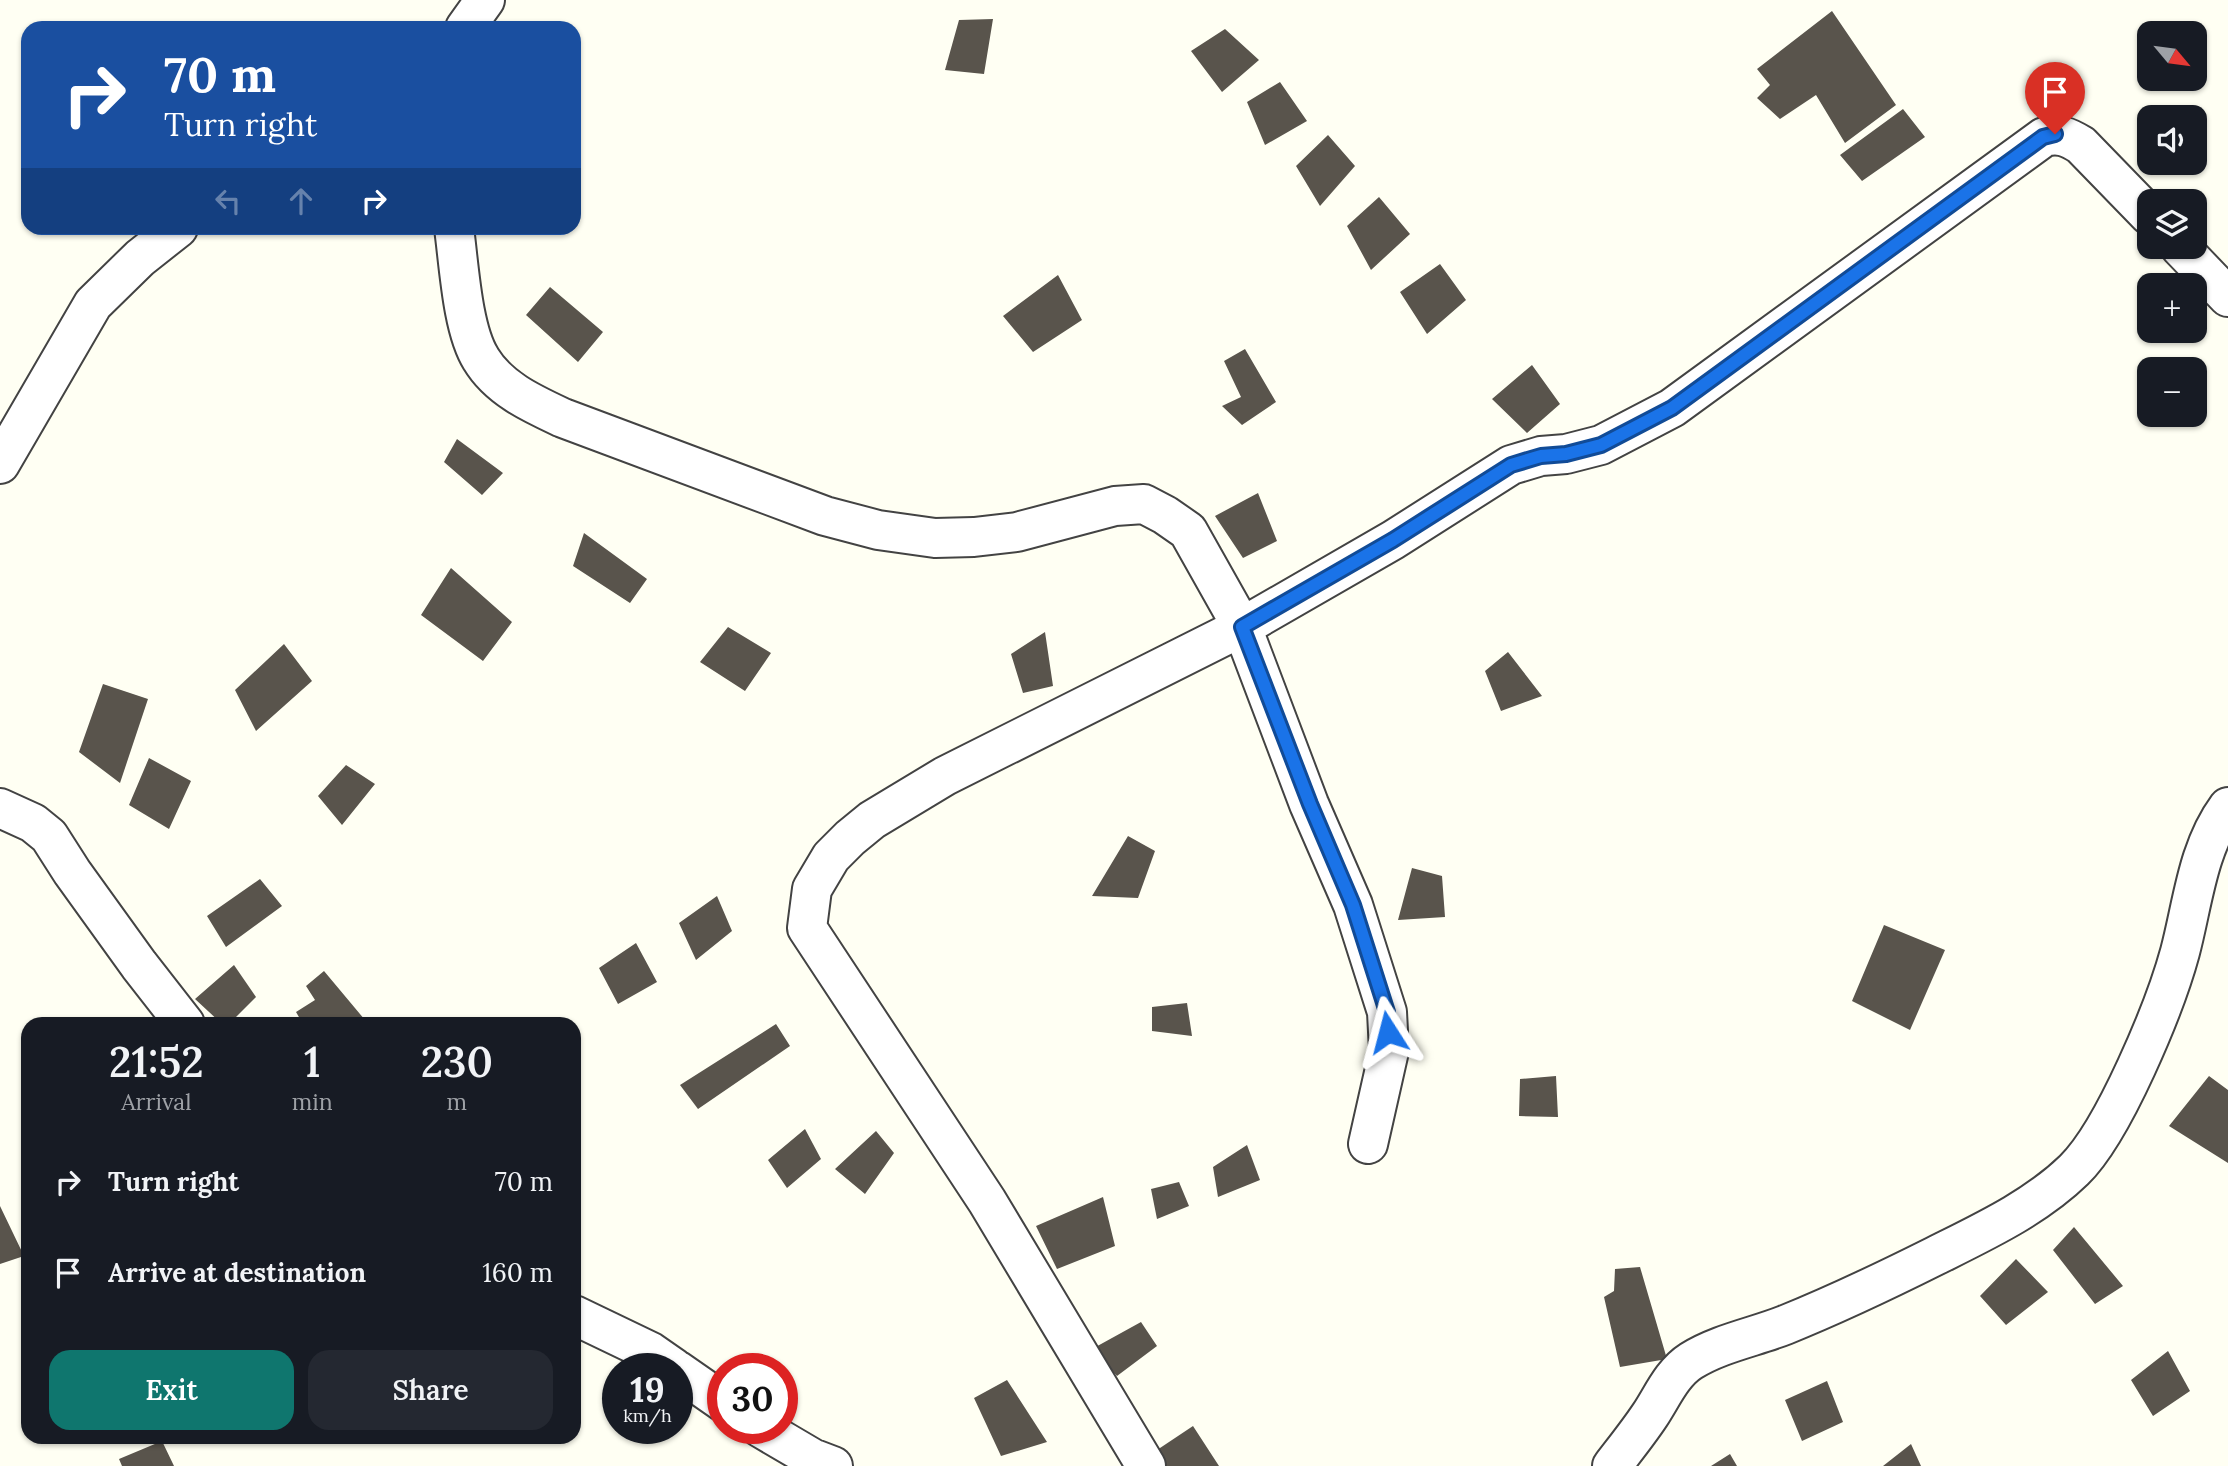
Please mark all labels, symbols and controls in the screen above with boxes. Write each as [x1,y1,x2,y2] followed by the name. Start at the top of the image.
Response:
[2137,21,2207,91] north arrow
[2137,21,2207,427] map controls
[164,43,276,105] text: 70 m
[49,49,140,140] icon: right
[2025,62,2085,134] pin
[2036,73,2074,111] icon: arrive
[164,104,317,145] text: Turn right
[2137,105,2207,175] button: sound
[209,182,247,220] icon: left
[282,182,320,220] icon: ahead
[355,182,393,220] icon: right
[2137,189,2207,259] button: layers
[2137,273,2207,343] button: +
[2137,357,2207,427] button: −
[1351,995,1425,1069] position arrow
[109,1035,204,1089] text: 21:52
[304,1035,320,1089] text: 1
[421,1035,493,1089] text: 230
[121,1087,191,1116] text: Arrival
[292,1087,333,1116] text: min
[447,1087,467,1116] text: m
[49,1163,87,1201] icon: right
[108,1165,239,1198] text: Turn right
[495,1165,553,1198] text: 70 m
[49,1254,87,1292] icon: arrive
[108,1256,366,1289] text: Arrive at destination
[482,1256,553,1289] text: 160 m
[49,1350,294,1430] button: Exit
[308,1350,553,1430] button: Share
[707,1353,798,1444] speed limit sign: 30
[630,1367,665,1412] text: 19
[623,1404,672,1427] text: km/h

